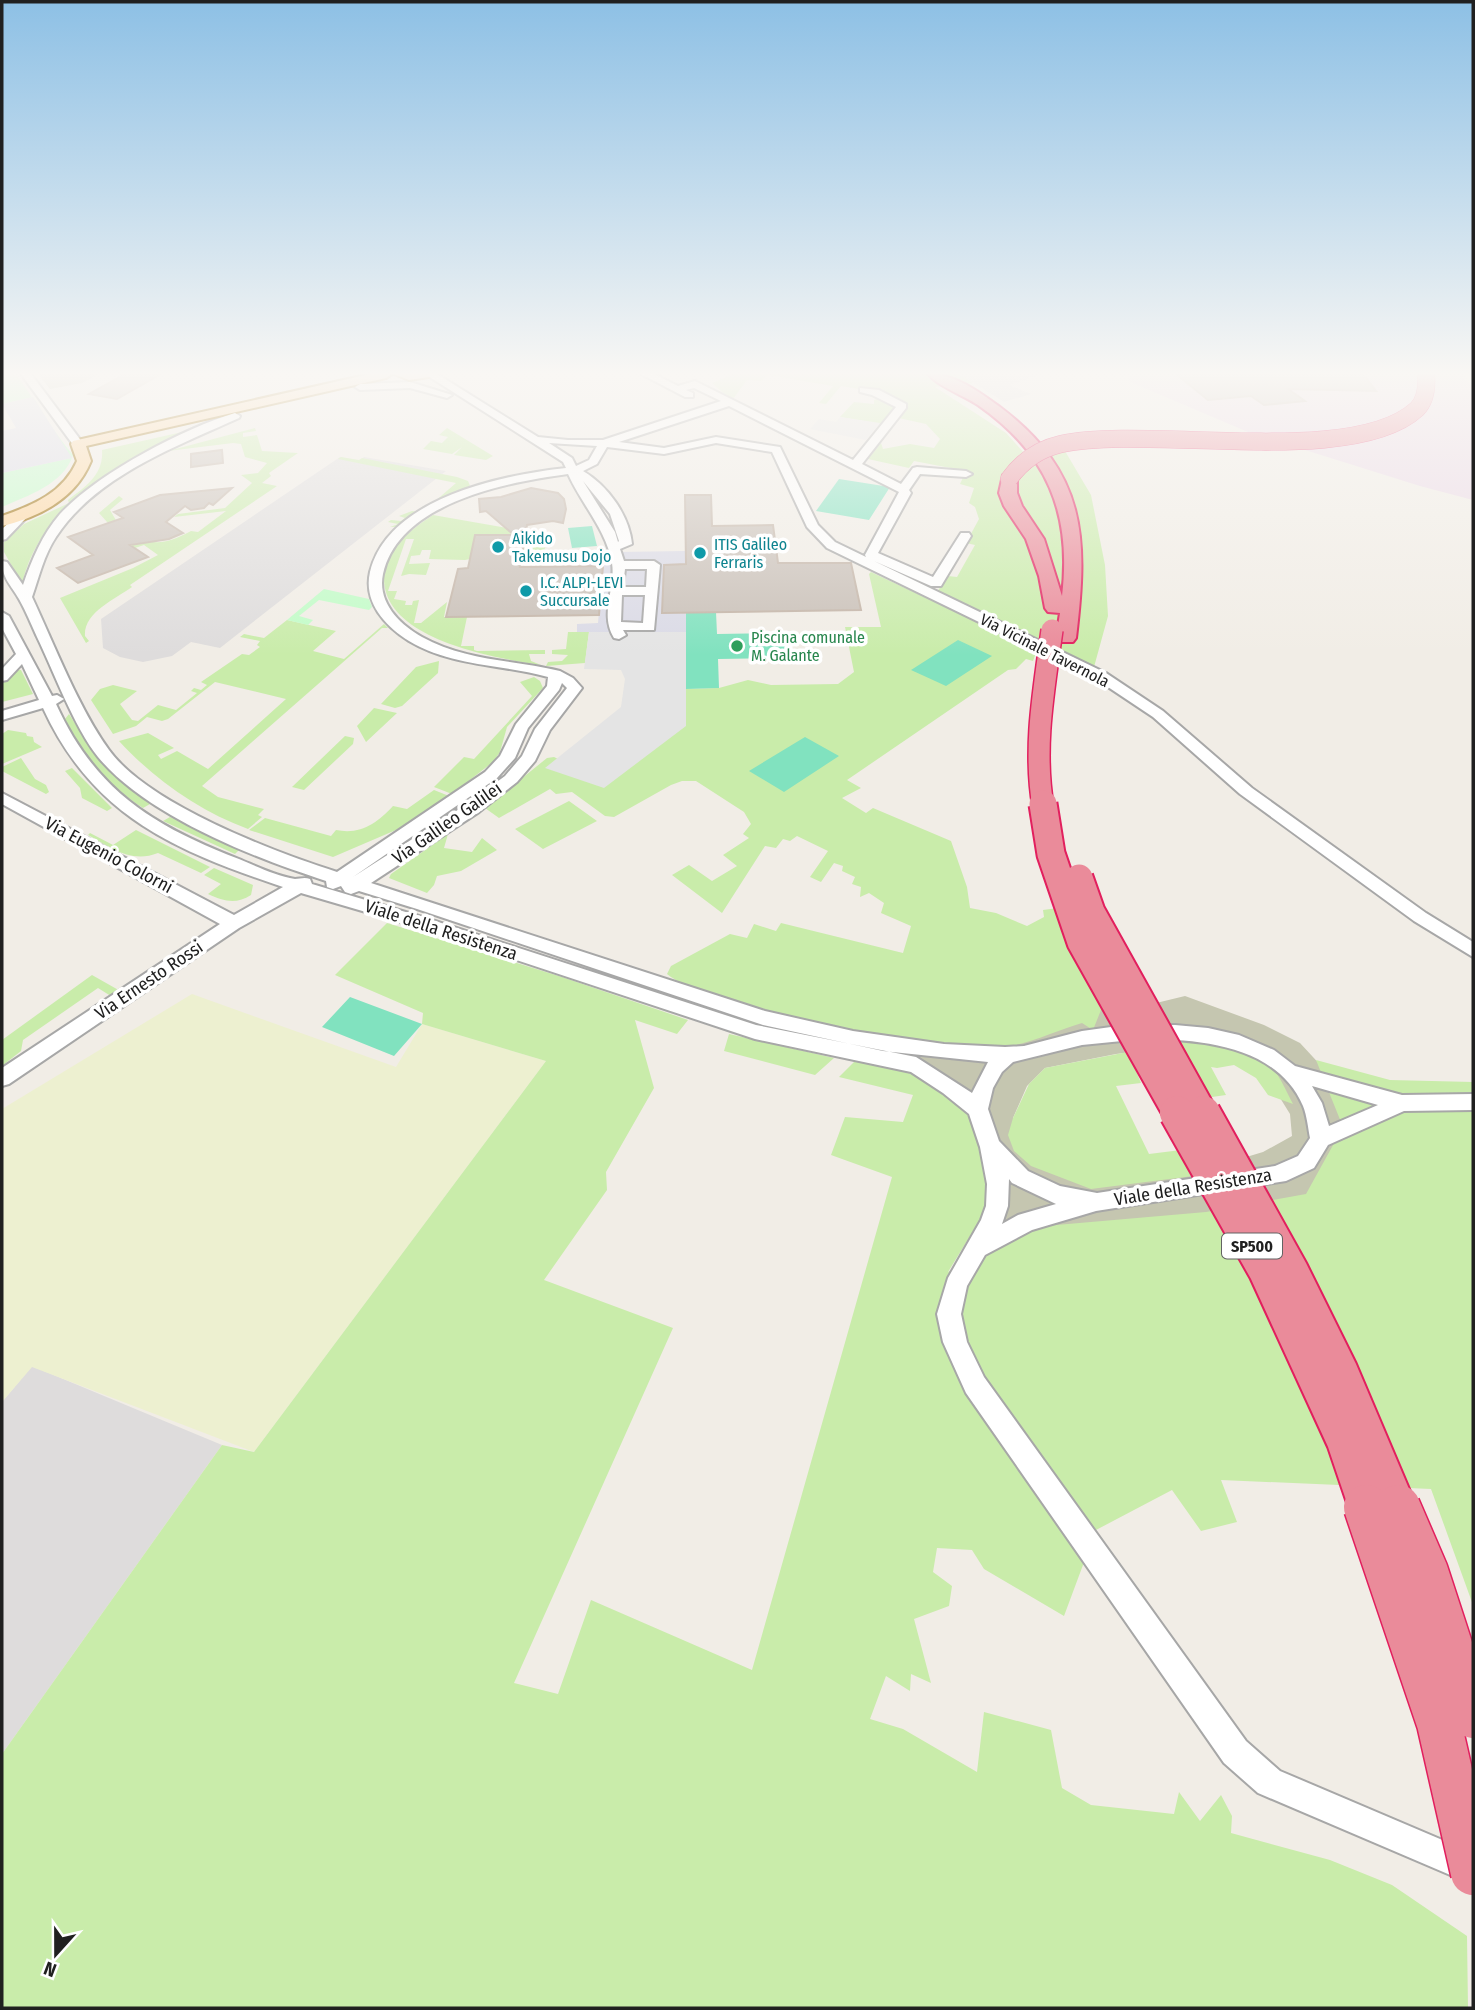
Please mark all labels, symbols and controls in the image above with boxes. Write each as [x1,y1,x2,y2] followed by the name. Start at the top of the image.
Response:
[512,529,611,566] place label: Aikido Takemusu Dojo
[714,535,787,572] place label: ITIS Galileo Ferraris
[490,539,506,555] marker: Aikido Takemusu Dojo
[692,545,708,561] marker: ITIS Galileo Ferraris
[540,573,623,610] place label: I.C. ALPI-LEVI Succursale
[518,583,534,599] marker: I.C. ALPI-LEVI Succursale
[977,610,1113,691] street label: Via Vicinale Tavernola
[751,628,865,665] place label: Piscina comunale M. Galante
[729,638,745,654] marker: Piscina comunale M. Galante
[388,777,506,869] street label: Via Galileo Galilei
[41,812,177,898] street label: Via Eugenio Colorni
[362,895,520,965] street label: Viale della Resistenza
[91,936,207,1024] street label: Via Ernesto Rossi
[1113,1164,1273,1210] street label: Viale della Resistenza
[1222,1234,1282,1258] road number: SP500
[21,1919,91,1989] north arrow
[41,1957,60,1982] text: N

